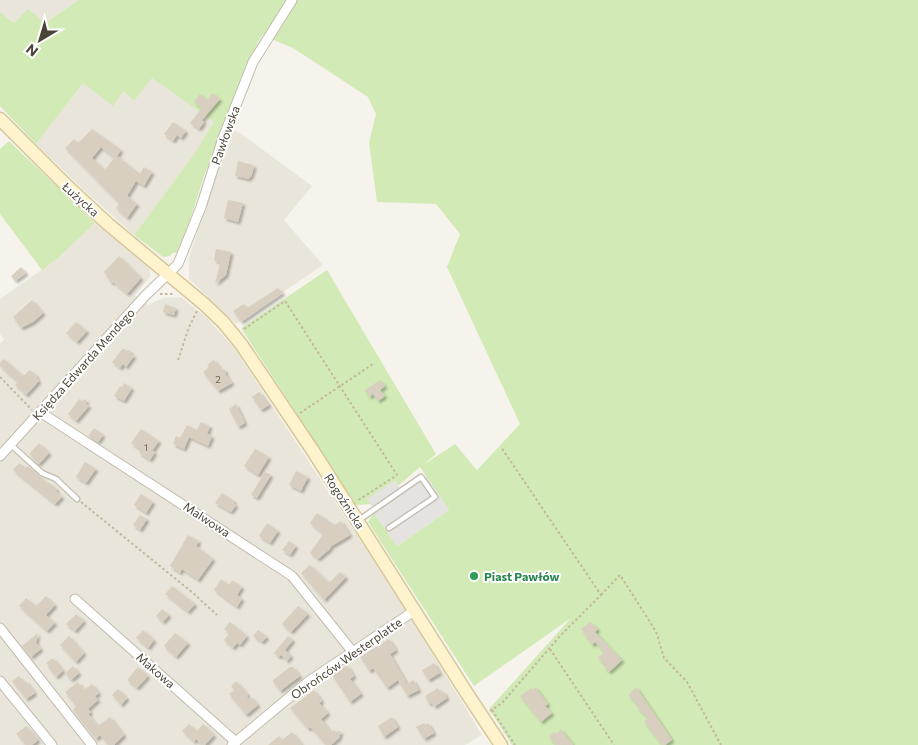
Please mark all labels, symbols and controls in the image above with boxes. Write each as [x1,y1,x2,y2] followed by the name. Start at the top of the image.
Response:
[15,15,65,65] north arrow
[22,41,41,61] text: N
[208,104,242,166] street label: Pawłowska
[59,178,102,219] street label: Łużycka
[29,305,137,423] street label: Księdza Edwarda Mendego
[215,373,221,385] house number: 2
[144,441,148,453] house number: 1
[322,471,368,531] street label: Rogoźnicka
[181,499,233,539] street label: Malwowa
[484,569,559,583] place label: Piast Pawłów
[468,570,480,582] marker: Piast Pawłów
[288,614,404,702] street label: Obrońców Westerplatte
[134,649,178,691] street label: Makowa

